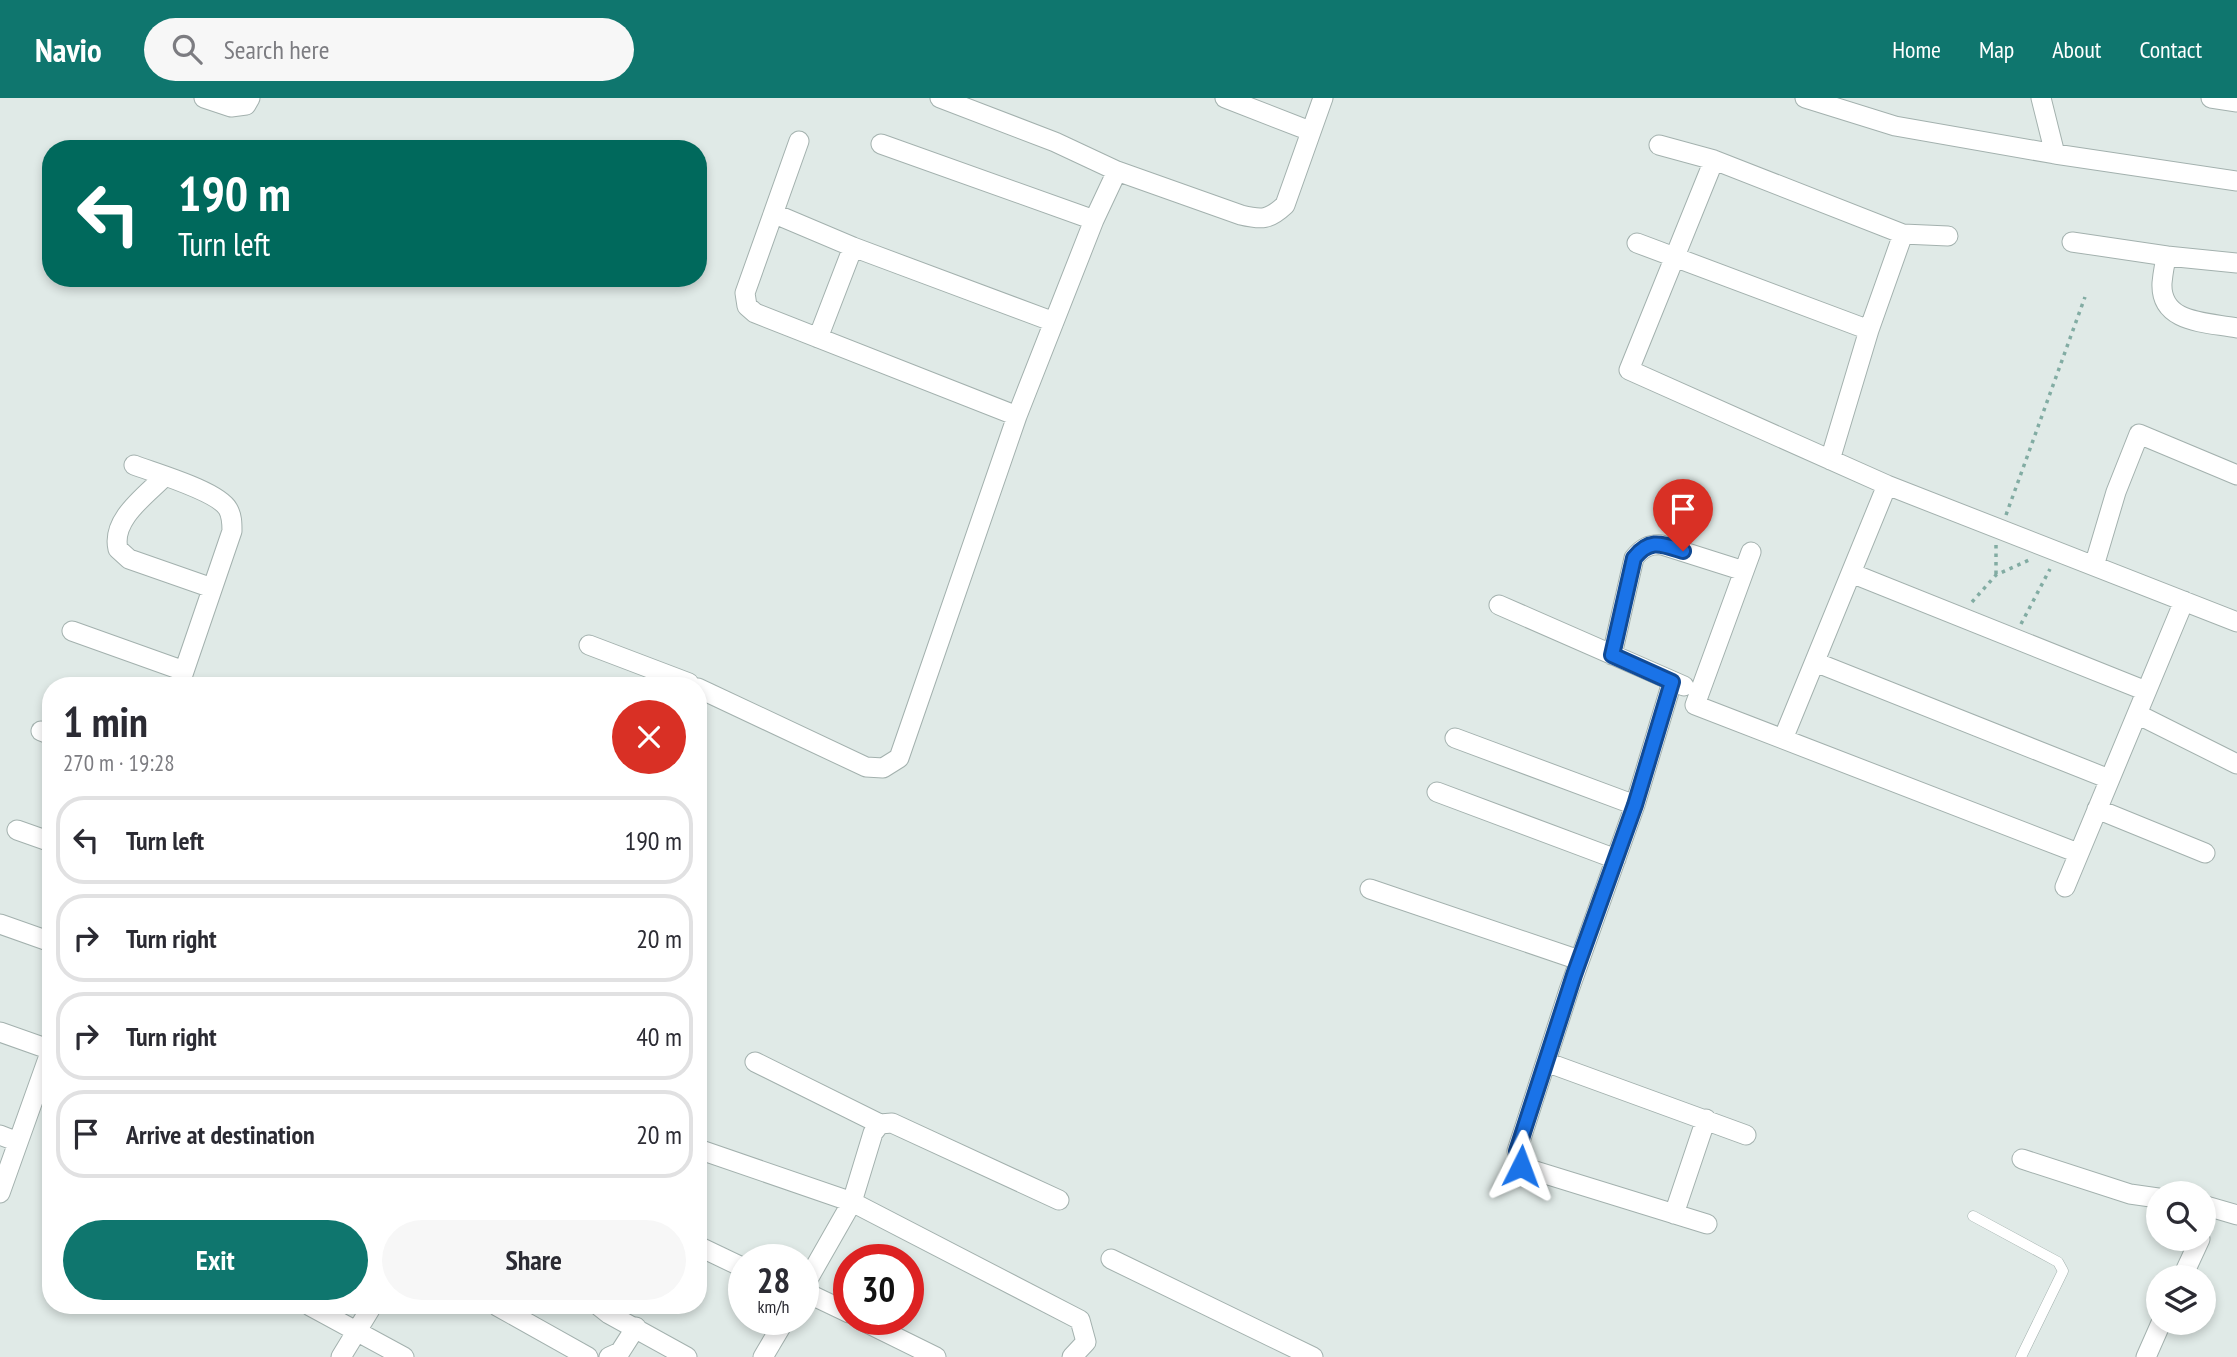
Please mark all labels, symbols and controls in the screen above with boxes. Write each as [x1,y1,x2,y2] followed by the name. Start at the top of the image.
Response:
[144,18,634,81] search box
[35,28,102,71] text: Navio
[168,30,206,68] icon: search
[224,33,329,66] text: Search here
[1892,34,1941,65] text: Home
[1979,34,2014,65] text: Map
[2052,34,2101,65] text: About
[2139,34,2202,65] text: Contact
[178,161,291,225] text: 190 m
[63,168,154,259] icon: left
[178,223,270,265] text: Turn left
[1653,479,1713,551] pin
[1664,490,1702,528] icon: arrive
[63,694,148,749] text: 1 min
[612,700,686,774] button: close
[63,748,175,777] text: 270 m · 19:28
[67,821,105,859] icon: left
[126,824,204,857] text: Turn left
[624,824,682,857] text: 190 m
[67,919,105,957] icon: right
[126,922,217,955] text: Turn right
[636,922,682,955] text: 20 m
[67,1017,105,1055] icon: right
[126,1020,217,1053] text: Turn right
[636,1020,682,1053] text: 40 m
[67,1115,105,1153] icon: arrive
[126,1118,315,1151] text: Arrive at destination
[636,1118,682,1151] text: 20 m
[1484,1129,1558,1203] position arrow
[2146,1181,2216,1335] map controls
[2146,1181,2216,1251] button: search
[63,1220,368,1300] button: Exit
[382,1220,686,1300] button: Share
[833,1244,924,1335] speed limit sign: 30
[757,1257,790,1303] text: 28
[2146,1265,2216,1335] button: layers
[758,1295,789,1318] text: km/h

